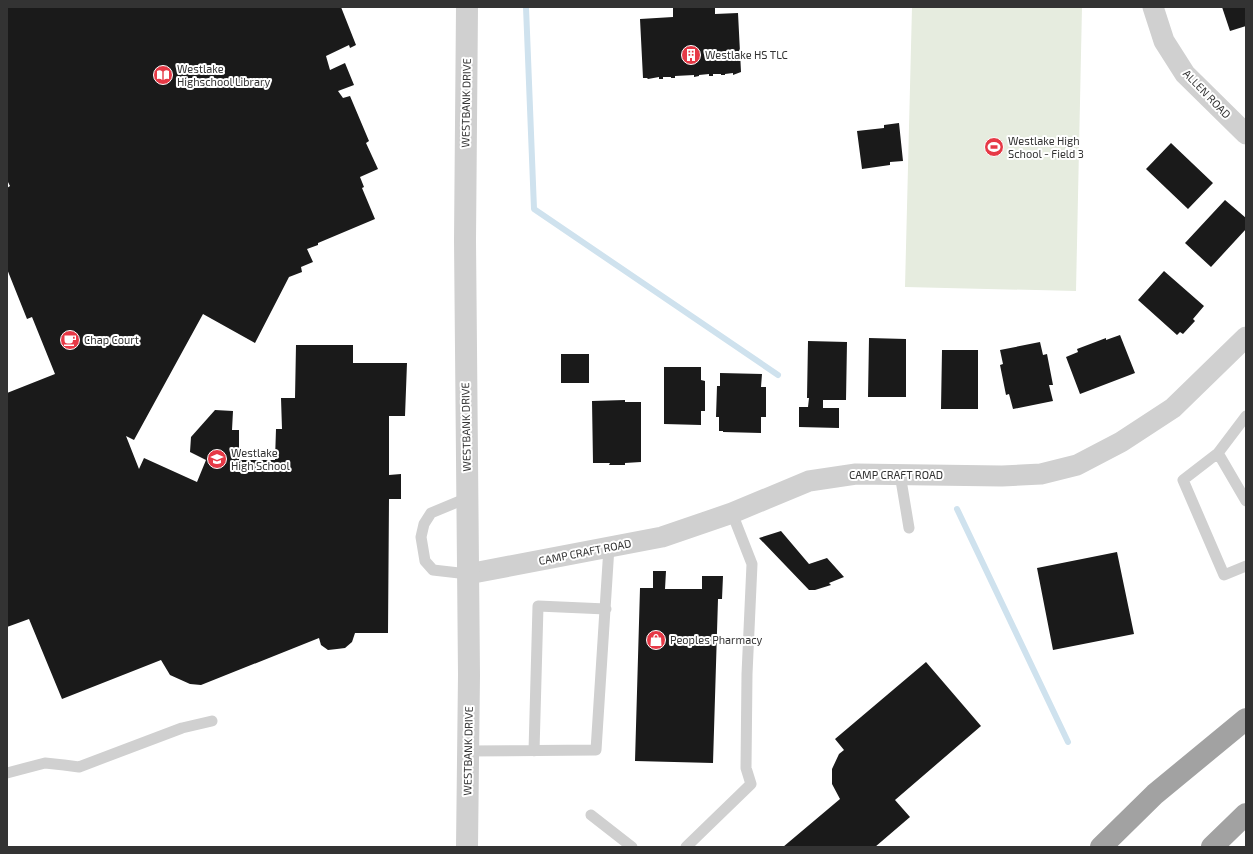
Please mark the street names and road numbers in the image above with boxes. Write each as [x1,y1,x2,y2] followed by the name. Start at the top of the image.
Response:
[458,58,473,148] street label: WESTBANK DRIVE
[1181,67,1234,121] street label: ALLEN ROAD
[458,382,473,472] street label: WESTBANK DRIVE
[849,468,943,481] street label: CAMP CRAFT ROAD
[537,536,632,567] street label: CAMP CRAFT ROAD
[460,706,475,796] street label: WESTBANK DRIVE

